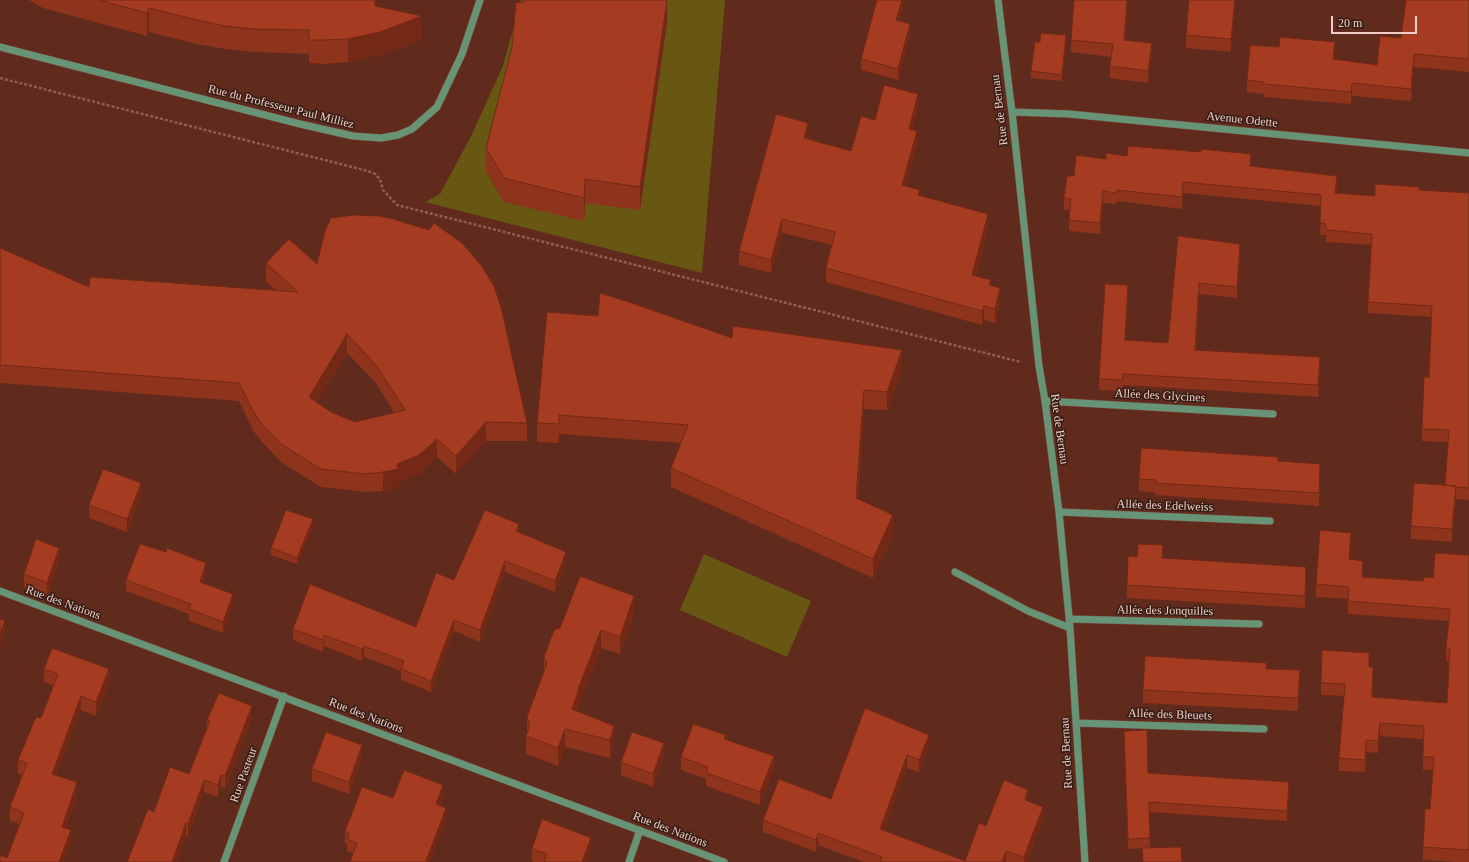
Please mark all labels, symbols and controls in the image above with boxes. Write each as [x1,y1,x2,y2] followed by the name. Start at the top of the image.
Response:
[1333,8,1419,34] scale bar
[1338,16,1362,30] text: 20 m
[989,74,1011,146] street label: Rue de Bernau
[206,82,356,132] street label: Rue du Professeur Paul Milliez
[1206,109,1278,131] street label: Avenue Odette
[1114,386,1206,406] street label: Allée des Glycines
[1047,393,1071,465] street label: Rue de Bernau
[1116,497,1214,515] street label: Allée des Edelweiss
[24,583,102,623] street label: Rue des Nations
[1117,603,1213,619] street label: Allée des Jonquilles
[327,695,405,737] street label: Rue des Nations
[1128,706,1212,724] street label: Allée des Bleuets
[1058,717,1076,789] street label: Rue de Bernau
[227,745,261,805] street label: Rue Pasteur
[631,809,709,851] street label: Rue des Nations

